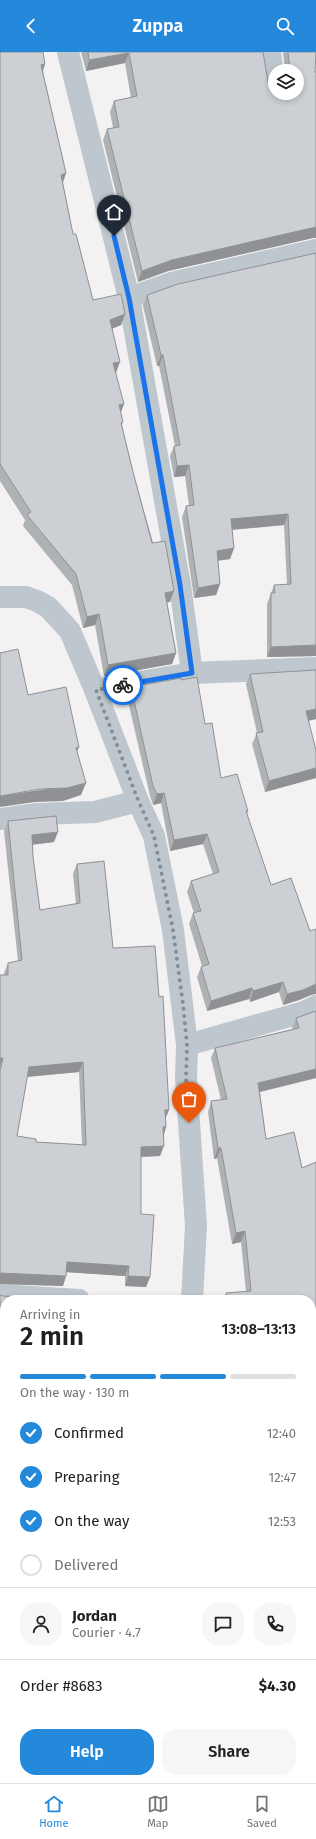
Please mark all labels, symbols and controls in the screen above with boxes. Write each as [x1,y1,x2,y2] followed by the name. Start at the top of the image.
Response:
[20,15,42,37] icon: back
[133,15,183,37] text: Zuppa
[274,15,296,37] icon: search
[268,64,304,100] map controls
[268,64,304,100] button: layers
[97,195,131,236] pin
[103,201,125,223] icon: home
[103,665,143,705] courier
[112,674,134,696] icon: bike
[172,1082,206,1123] pin
[178,1088,200,1110] icon: bag
[20,1307,80,1322] text: Arriving in
[222,1320,296,1338] text: 13:08–13:13
[20,1321,84,1352] text: 2 min
[20,1385,129,1400] text: On the way · 130 m
[20,1422,42,1444] icon: check
[54,1424,124,1442] text: Confirmed
[267,1426,296,1441] text: 12:40
[20,1466,42,1488] icon: check
[54,1468,119,1486] text: Preparing
[269,1470,296,1485] text: 12:47
[20,1510,42,1532] icon: check
[54,1512,129,1530] text: On the way
[268,1514,296,1529] text: 12:53
[54,1556,118,1574] text: Delivered
[20,1603,62,1645] button: person
[202,1603,244,1645] button: chat
[254,1603,296,1645] button: phone
[72,1607,117,1625] text: Jordan
[72,1625,141,1640] text: Courier · 4.7
[20,1677,102,1695] text: Order #8683
[259,1677,296,1695] text: $4.30
[20,1729,154,1775] button: Help
[162,1729,296,1775] button: Share
[39,1793,68,1830] tab: Home
[147,1793,169,1830] tab: Map
[247,1793,277,1830] tab: Saved

